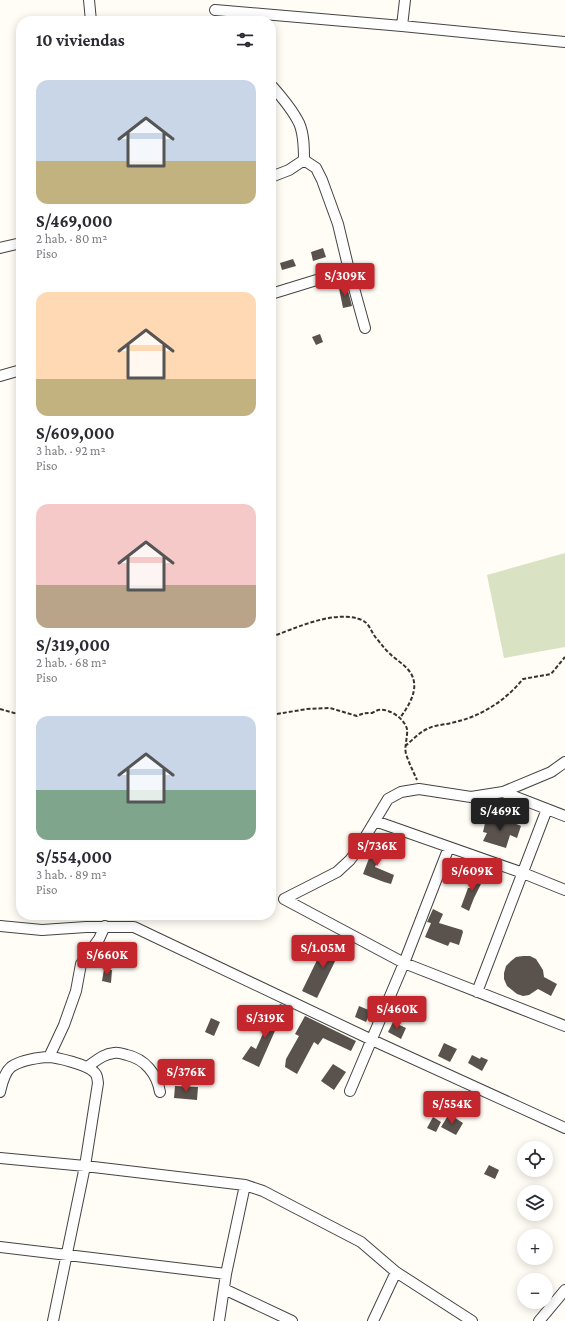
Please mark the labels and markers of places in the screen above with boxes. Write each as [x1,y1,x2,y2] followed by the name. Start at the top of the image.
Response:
[312,263,378,297] pin: S/309K
[467,798,533,832] pin: S/469K
[344,833,410,867] pin: S/736K
[439,858,505,892] pin: S/609K
[286,935,360,969] pin: S/1.05M
[74,942,140,976] pin: S/660K
[364,996,430,1030] pin: S/460K
[232,1005,298,1039] pin: S/319K
[153,1059,219,1093] pin: S/376K
[419,1091,485,1125] pin: S/554K

